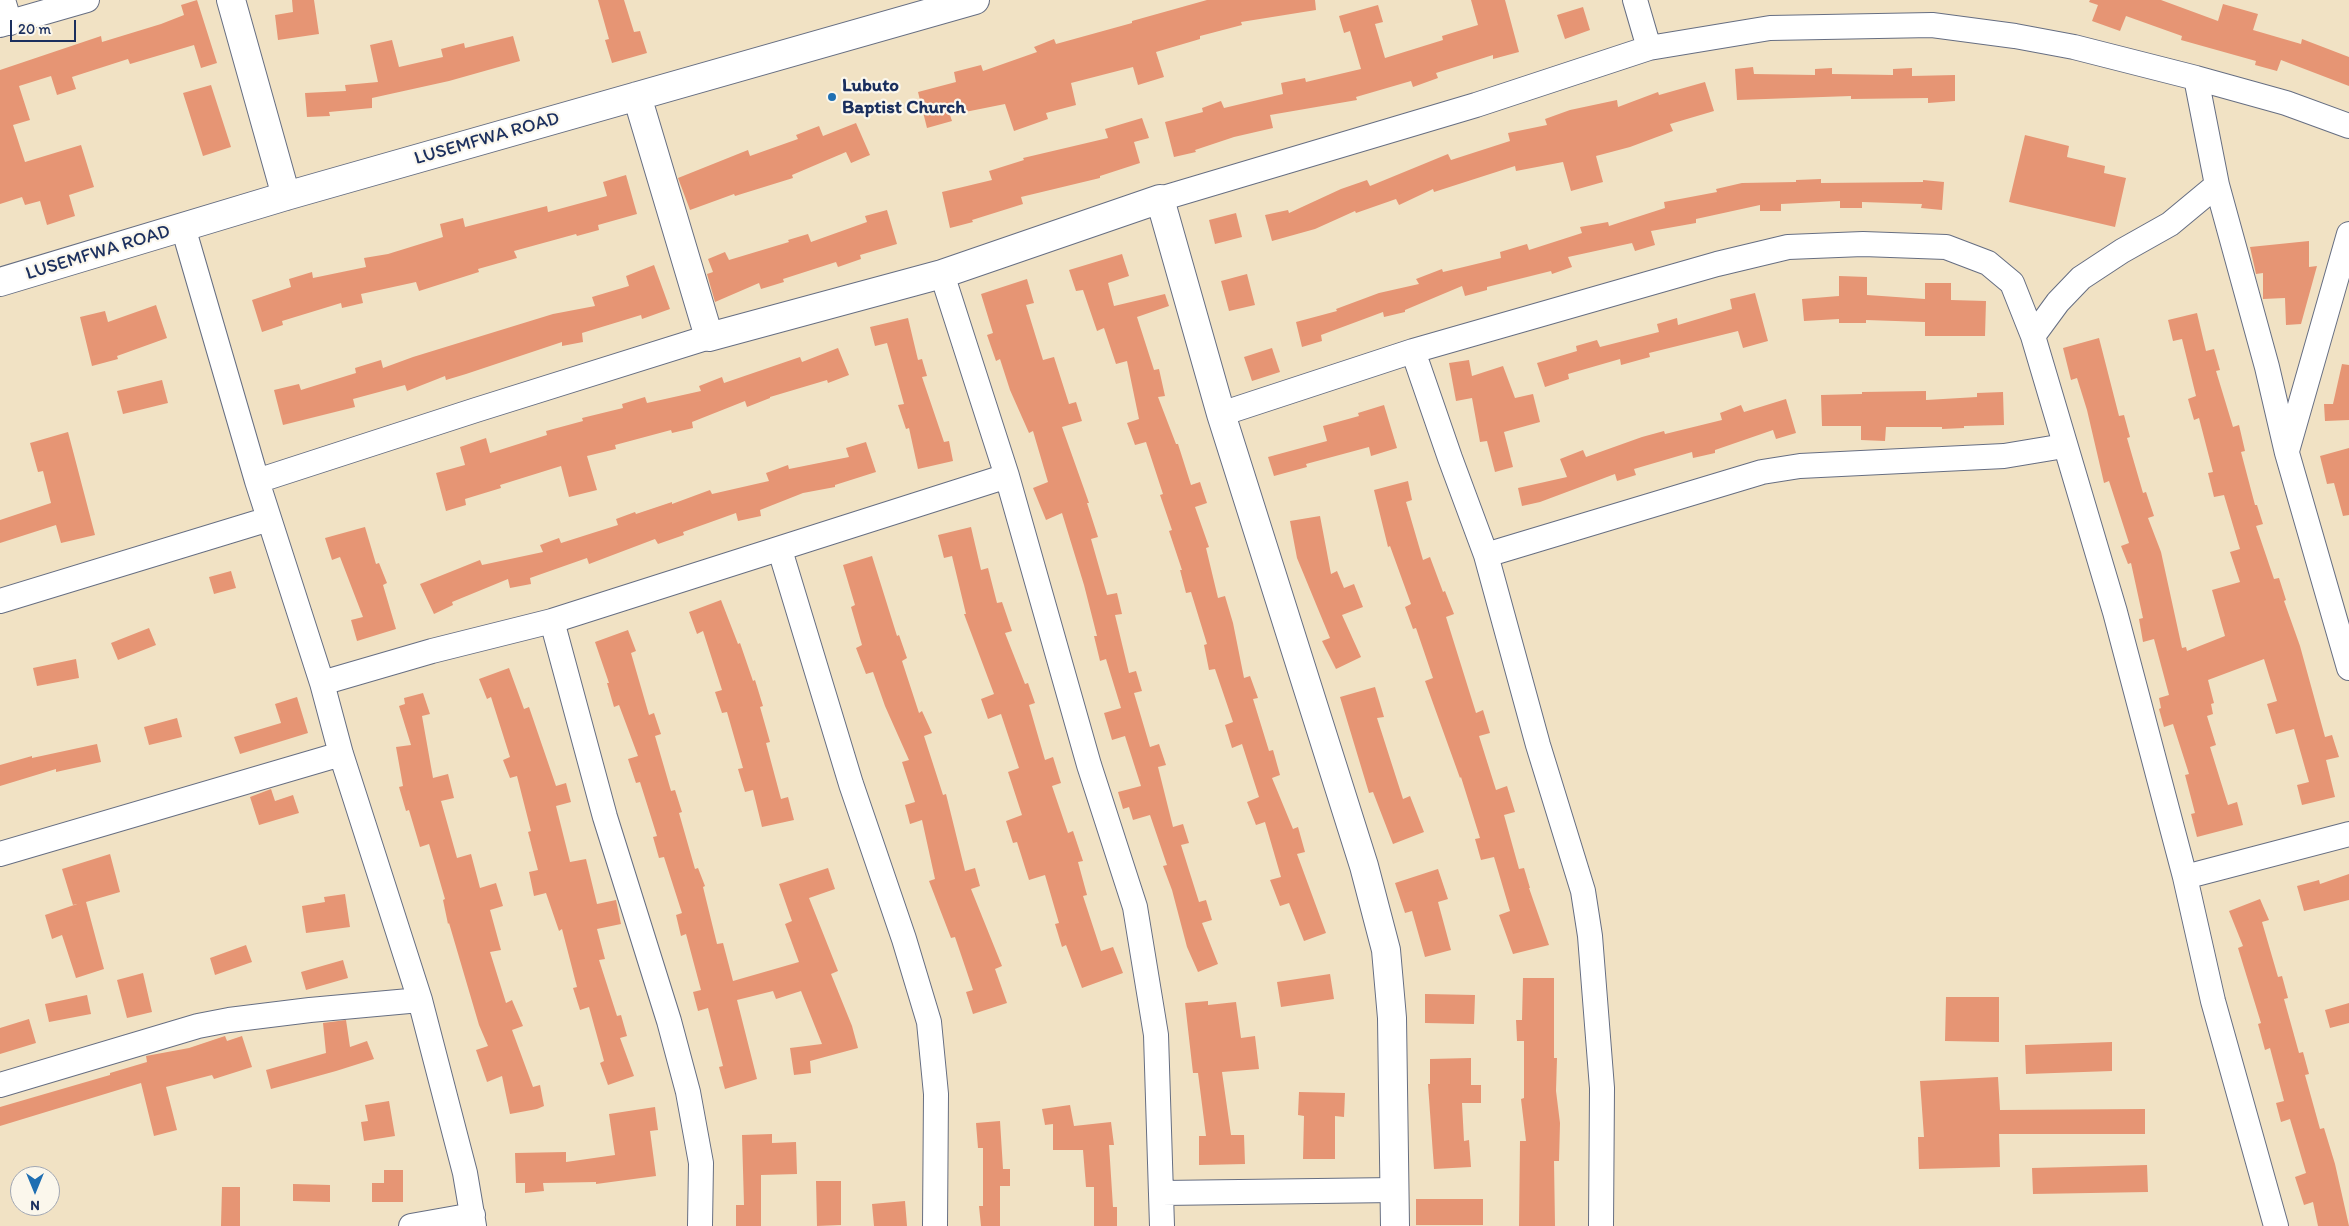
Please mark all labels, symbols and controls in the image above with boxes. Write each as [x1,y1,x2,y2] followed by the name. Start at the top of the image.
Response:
[12,10,79,42] scale bar
[18,20,51,38] text: 20 m
[842,75,965,119] place label: Lubuto Baptist Church
[826,91,838,103] marker: Lubuto Baptist Church
[412,107,562,171] street label: LUSEMFWA ROAD
[23,220,173,286] street label: LUSEMFWA ROAD
[10,1166,60,1216] north arrow
[30,1197,40,1214] text: N

